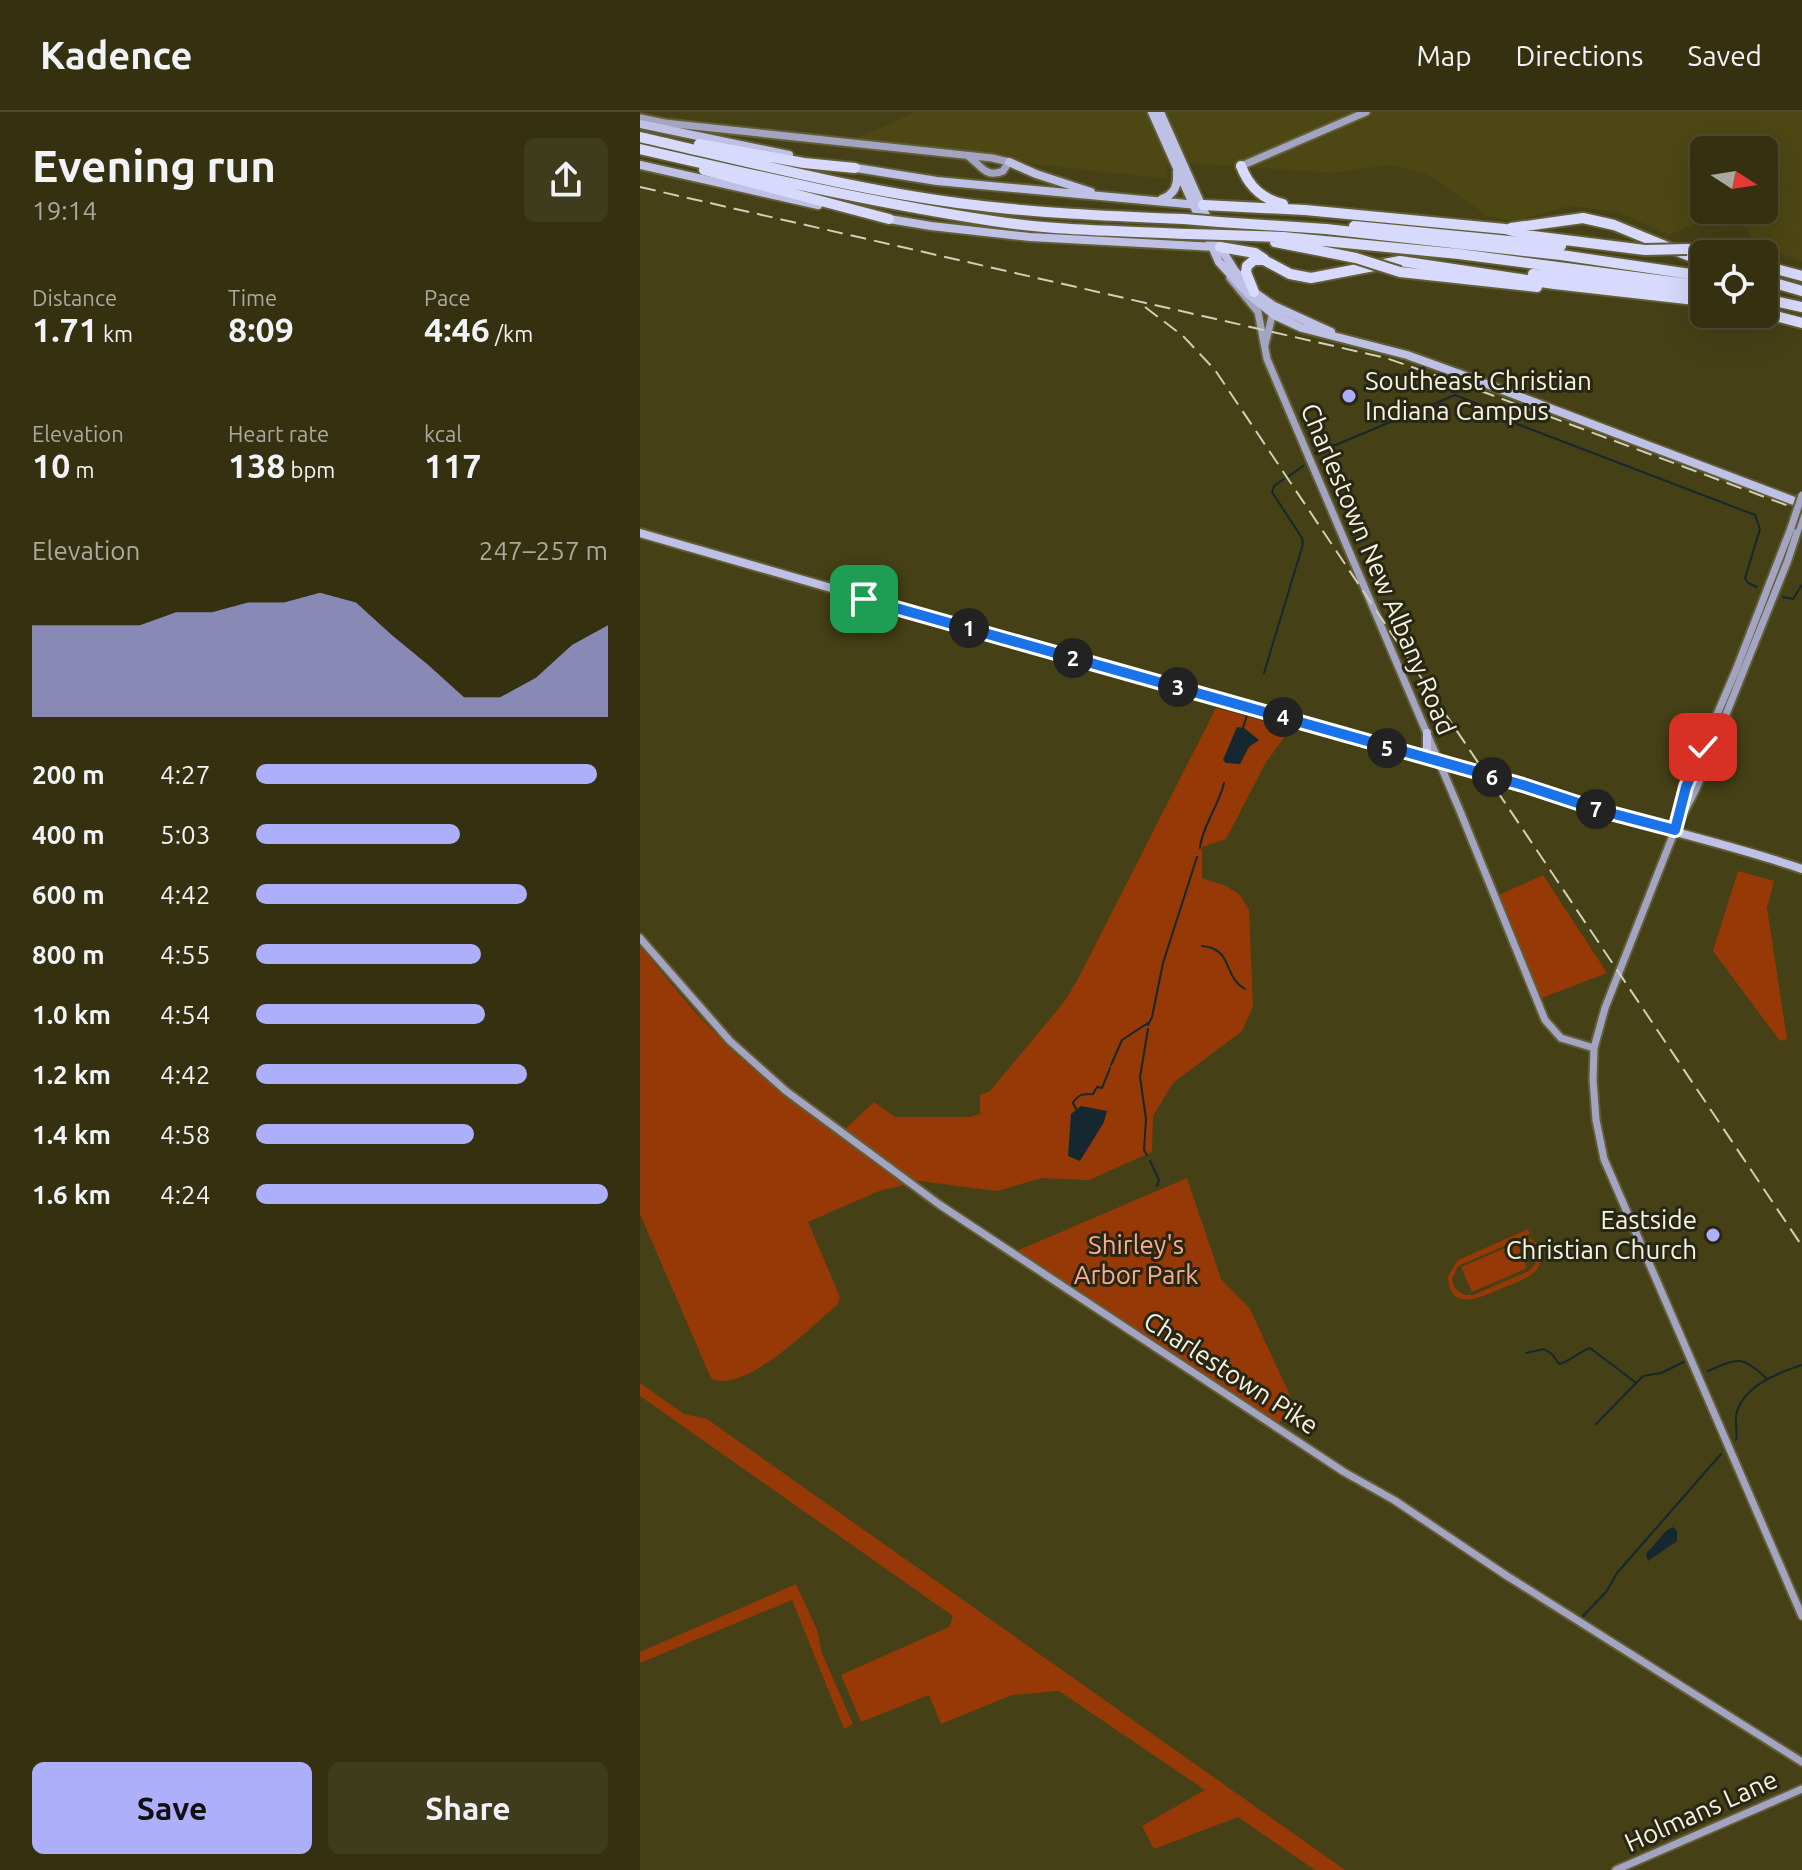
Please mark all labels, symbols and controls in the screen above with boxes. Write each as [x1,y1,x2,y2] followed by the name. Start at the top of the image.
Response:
[40,34,192,76] text: Kadence
[1416,40,1472,71] text: Map
[1516,40,1643,71] text: Directions
[1687,40,1762,71] text: Saved
[1690,136,1778,224] north arrow
[1690,136,1778,328] map controls
[524,138,608,222] button: share
[32,141,276,190] text: Evening run
[32,196,97,225] text: 19:14
[1690,240,1778,328] button: locate
[32,285,117,310] text: Distance
[228,285,277,310] text: Time
[424,285,471,310] text: Pace
[32,310,98,348] text: 1.71
[228,310,294,348] text: 8:09
[424,310,490,348] text: 4:46
[98,321,133,346] text: km
[490,321,533,346] text: /km
[1365,366,1592,425] place label: Southeast Christian Indiana Campus
[1340,387,1358,405] marker: Southeast Christian Indiana Campus
[1295,399,1462,739] street label: Charlestown New Albany Road
[32,421,124,446] text: Elevation
[228,421,329,446] text: Heart rate
[424,421,462,446] text: kcal
[32,446,70,484] text: 10
[228,446,286,484] text: 138
[424,446,482,484] text: 117
[70,457,94,482] text: m
[286,457,335,482] text: bpm
[32,536,140,565] text: Elevation
[479,536,608,565] text: 247–257 m
[830,565,898,633] pin
[842,577,886,621] icon: arrive
[949,608,989,648] pin: 1
[963,615,975,640] text: 1
[1053,638,1093,678] pin: 2
[1067,645,1079,670] text: 2
[1158,667,1198,707] pin: 3
[1172,674,1184,699] text: 3
[1263,697,1303,737] pin: 4
[1277,704,1289,729] text: 4
[1669,713,1737,781] pin
[1681,725,1725,769] icon: check
[1367,728,1407,768] pin: 5
[1381,735,1393,760] text: 5
[1472,757,1512,797] pin: 6
[32,760,105,789] text: 200 m
[160,760,210,789] text: 4:27
[1486,764,1498,789] text: 6
[1576,789,1616,829] pin: 7
[1590,796,1602,821] text: 7
[32,820,105,849] text: 400 m
[160,820,210,849] text: 5:03
[32,880,105,909] text: 600 m
[160,880,210,909] text: 4:42
[32,940,105,969] text: 800 m
[160,940,210,969] text: 4:55
[32,1000,111,1029] text: 1.0 km
[160,1000,210,1029] text: 4:54
[32,1060,111,1089] text: 1.2 km
[160,1060,210,1089] text: 4:42
[32,1120,111,1149] text: 1.4 km
[160,1120,210,1149] text: 4:58
[32,1180,111,1209] text: 1.6 km
[160,1180,210,1209] text: 4:24
[1506,1205,1697,1264] place label: Eastside Christian Church
[1704,1226,1722,1244] marker: Eastside Christian Church
[1074,1230,1198,1289] park label: Shirley's Arbor Park
[1139,1305,1324,1440] street label: Charlestown Pike
[32,1762,312,1854] button: Save
[328,1762,608,1854] button: Share
[1620,1764,1782,1857] street label: Holmans Lane

